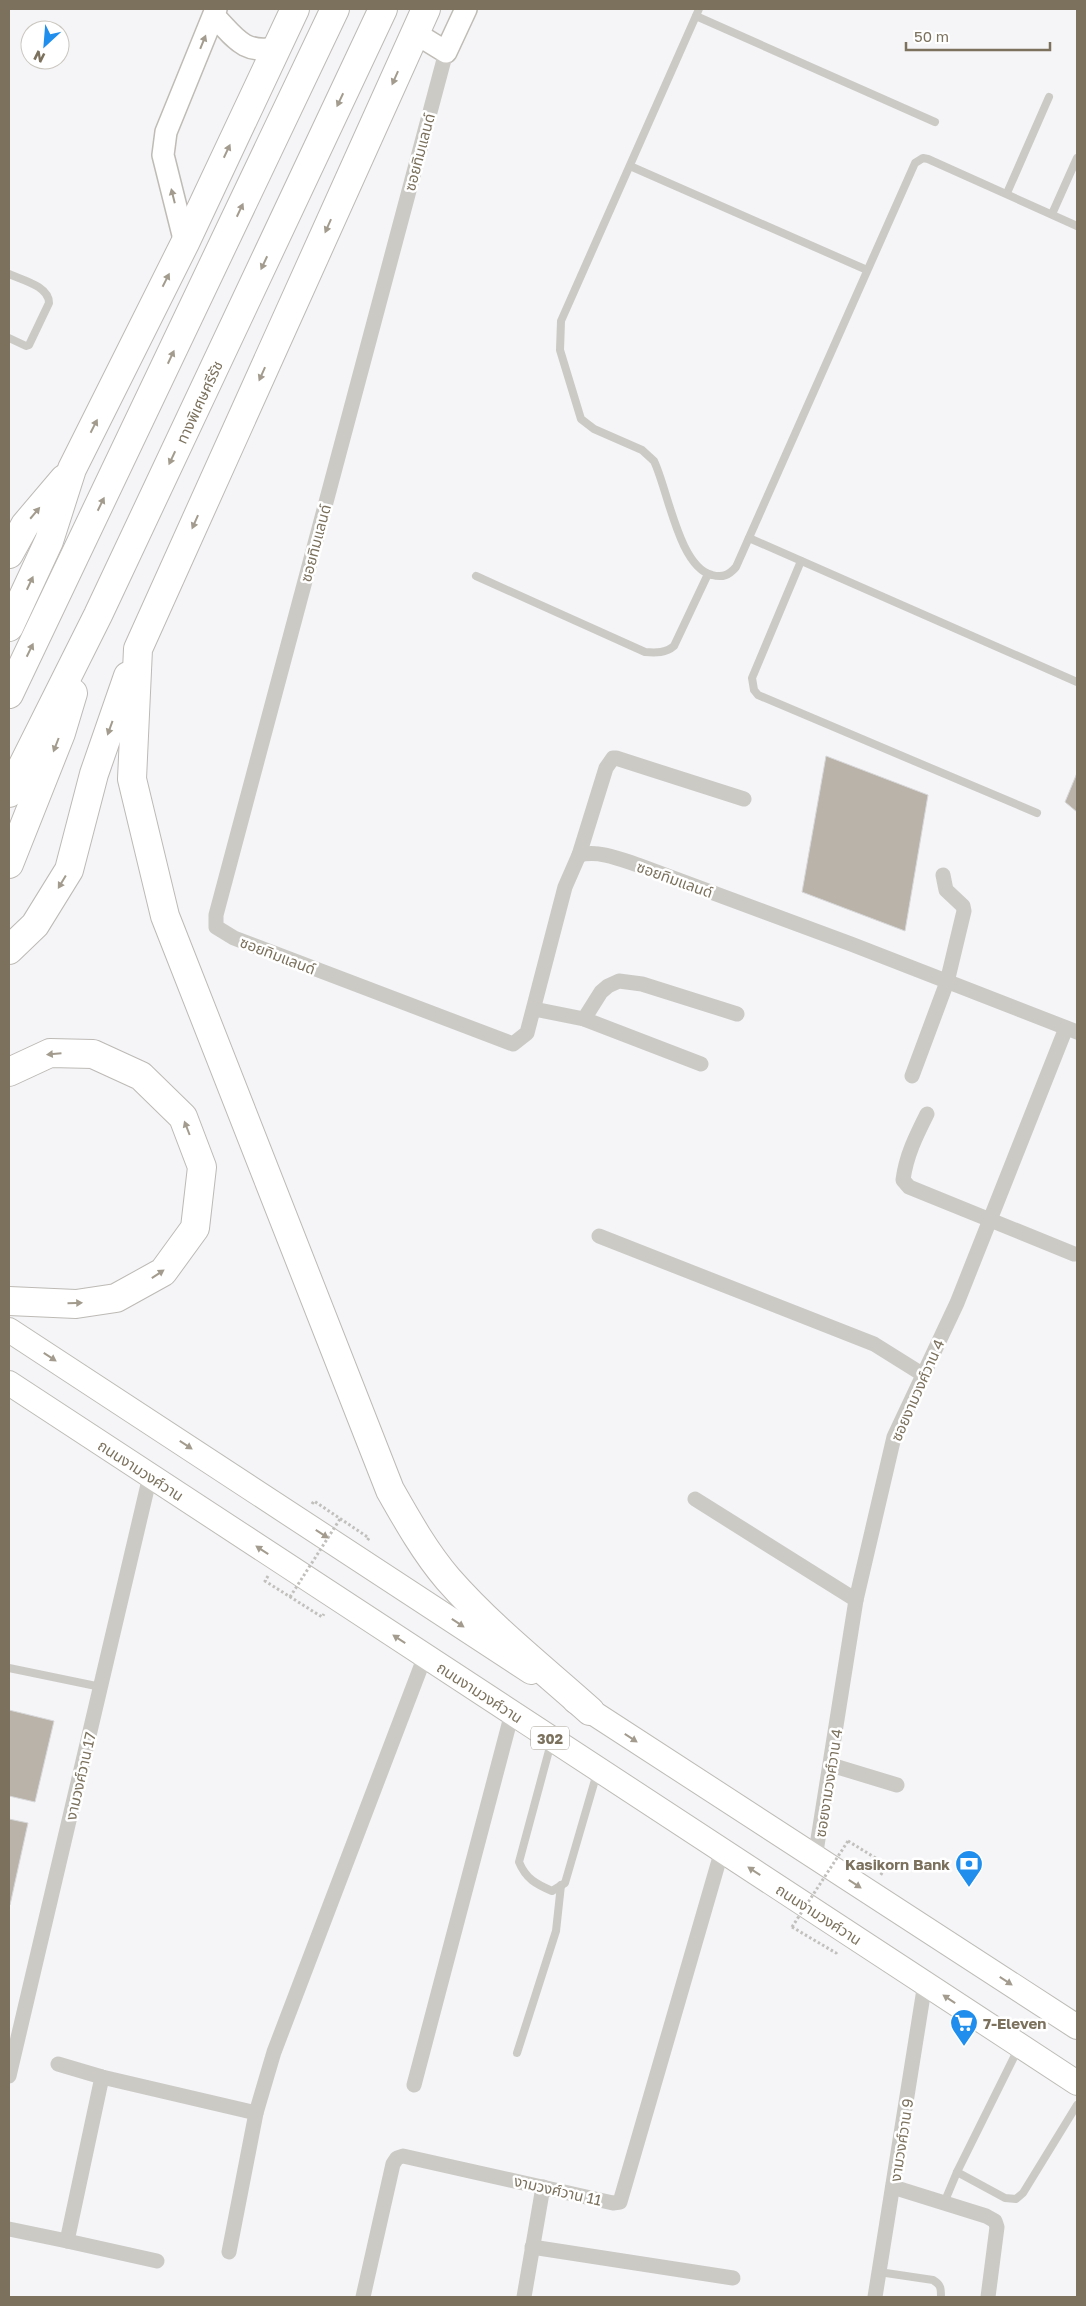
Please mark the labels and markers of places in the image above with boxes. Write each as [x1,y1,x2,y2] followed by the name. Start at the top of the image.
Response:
[954,1849,984,1888] bank icon: Kasikorn Bank
[845,1855,950,1873] place label: Kasikorn Bank
[949,2008,979,2047] supermarket icon: 7-Eleven
[983,2014,1046,2032] place label: 7-Eleven

